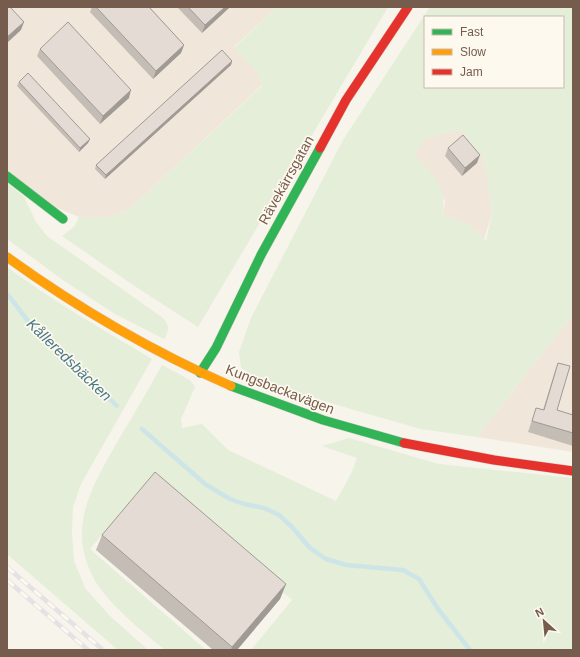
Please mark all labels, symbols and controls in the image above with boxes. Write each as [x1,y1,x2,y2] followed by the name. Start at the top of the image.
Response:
[424,16,564,88] legend
[460,25,484,39] text: Fast
[460,45,486,59] text: Slow
[460,65,483,79] text: Jam
[255,133,317,227] street label: Rävekärrsgatan
[24,315,115,404] water label: Kålleredsbäcken
[223,361,337,417] street label: Kungsbackavägen
[524,601,564,641] north arrow
[533,605,546,619] text: N

